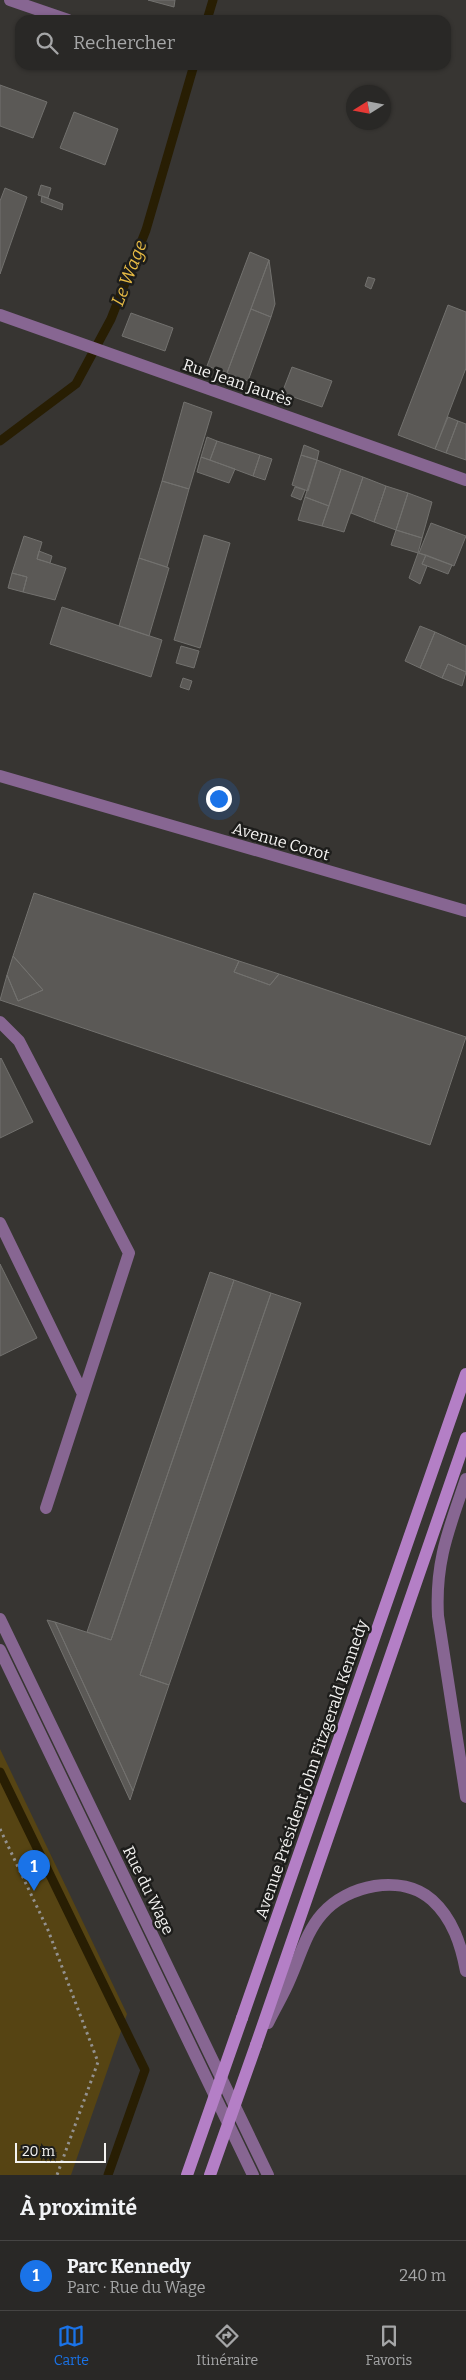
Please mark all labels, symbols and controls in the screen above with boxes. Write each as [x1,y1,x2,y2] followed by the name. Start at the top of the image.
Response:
[15,15,451,70] search box
[33,29,61,57] icon: search
[73,31,175,54] text: Rechercher
[346,85,391,130] north arrow
[106,237,152,309] water label: Le Wage
[180,355,295,410] street label: Rue Jean Jaurès
[206,786,232,812] your location
[230,819,332,864] street label: Avenue Corot
[251,1617,372,1921] street label: Avenue Président John Fitzgerald Kennedy
[119,1843,178,1938] street label: Rue du Wage
[18,1850,50,1891] pin: 1
[15,2140,106,2163] scale bar
[22,2143,55,2160] text: 20 m
[20,2195,137,2221] text: À proximité
[67,2255,191,2278] text: Parc Kennedy
[33,2266,39,2285] text: 1
[399,2266,446,2285] text: 240 m
[67,2278,206,2297] text: Parc · Rue du Wage
[54,2322,89,2369] tab: Carte
[196,2322,258,2369] tab: Itinéraire
[365,2322,412,2369] tab: Favoris

